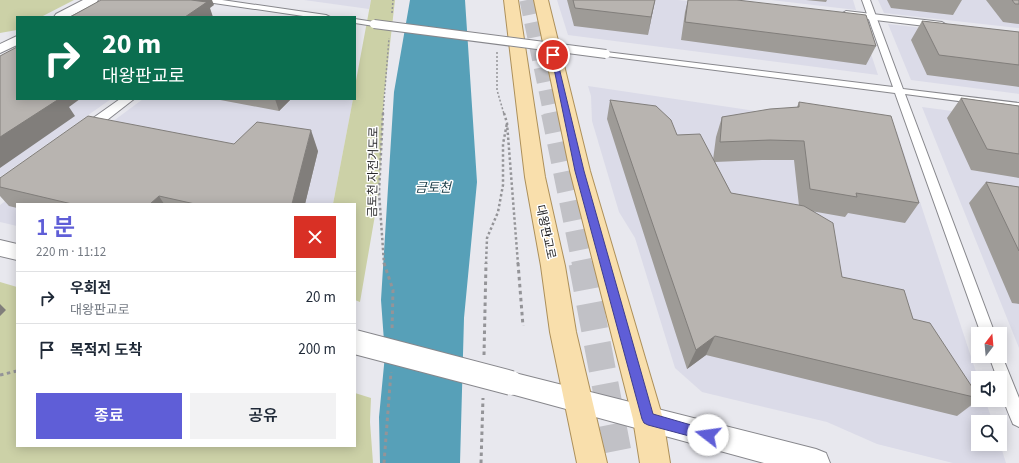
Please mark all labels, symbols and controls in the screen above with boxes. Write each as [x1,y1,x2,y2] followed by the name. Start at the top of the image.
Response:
[102,24,161,64] text: 20 m
[36,32,88,84] icon: right
[536,38,570,72] pin
[542,44,564,66] icon: arrive
[102,64,185,89] text: 대왕판교로
[364,127,383,218] street label: 금토천 자전거도로
[415,179,452,197] water label: 금토천
[531,203,560,261] street label: 대왕판교로
[36,210,75,245] text: 1 분
[294,216,336,258] button: close
[36,243,106,261] text: 220 m · 11:12
[70,278,111,299] text: 우회전
[36,287,58,309] icon: right
[306,287,336,308] text: 20 m
[70,301,130,319] text: 대왕판교로
[971,327,1007,363] north arrow
[971,327,1007,451] map controls
[36,339,58,361] icon: arrive
[298,339,336,360] text: 200 m
[70,340,142,361] text: 목적지 도착
[971,371,1007,407] button: sound
[36,393,182,439] button: 종료
[190,393,336,439] button: 공유
[687,414,729,456] position arrow
[971,415,1007,451] button: search

